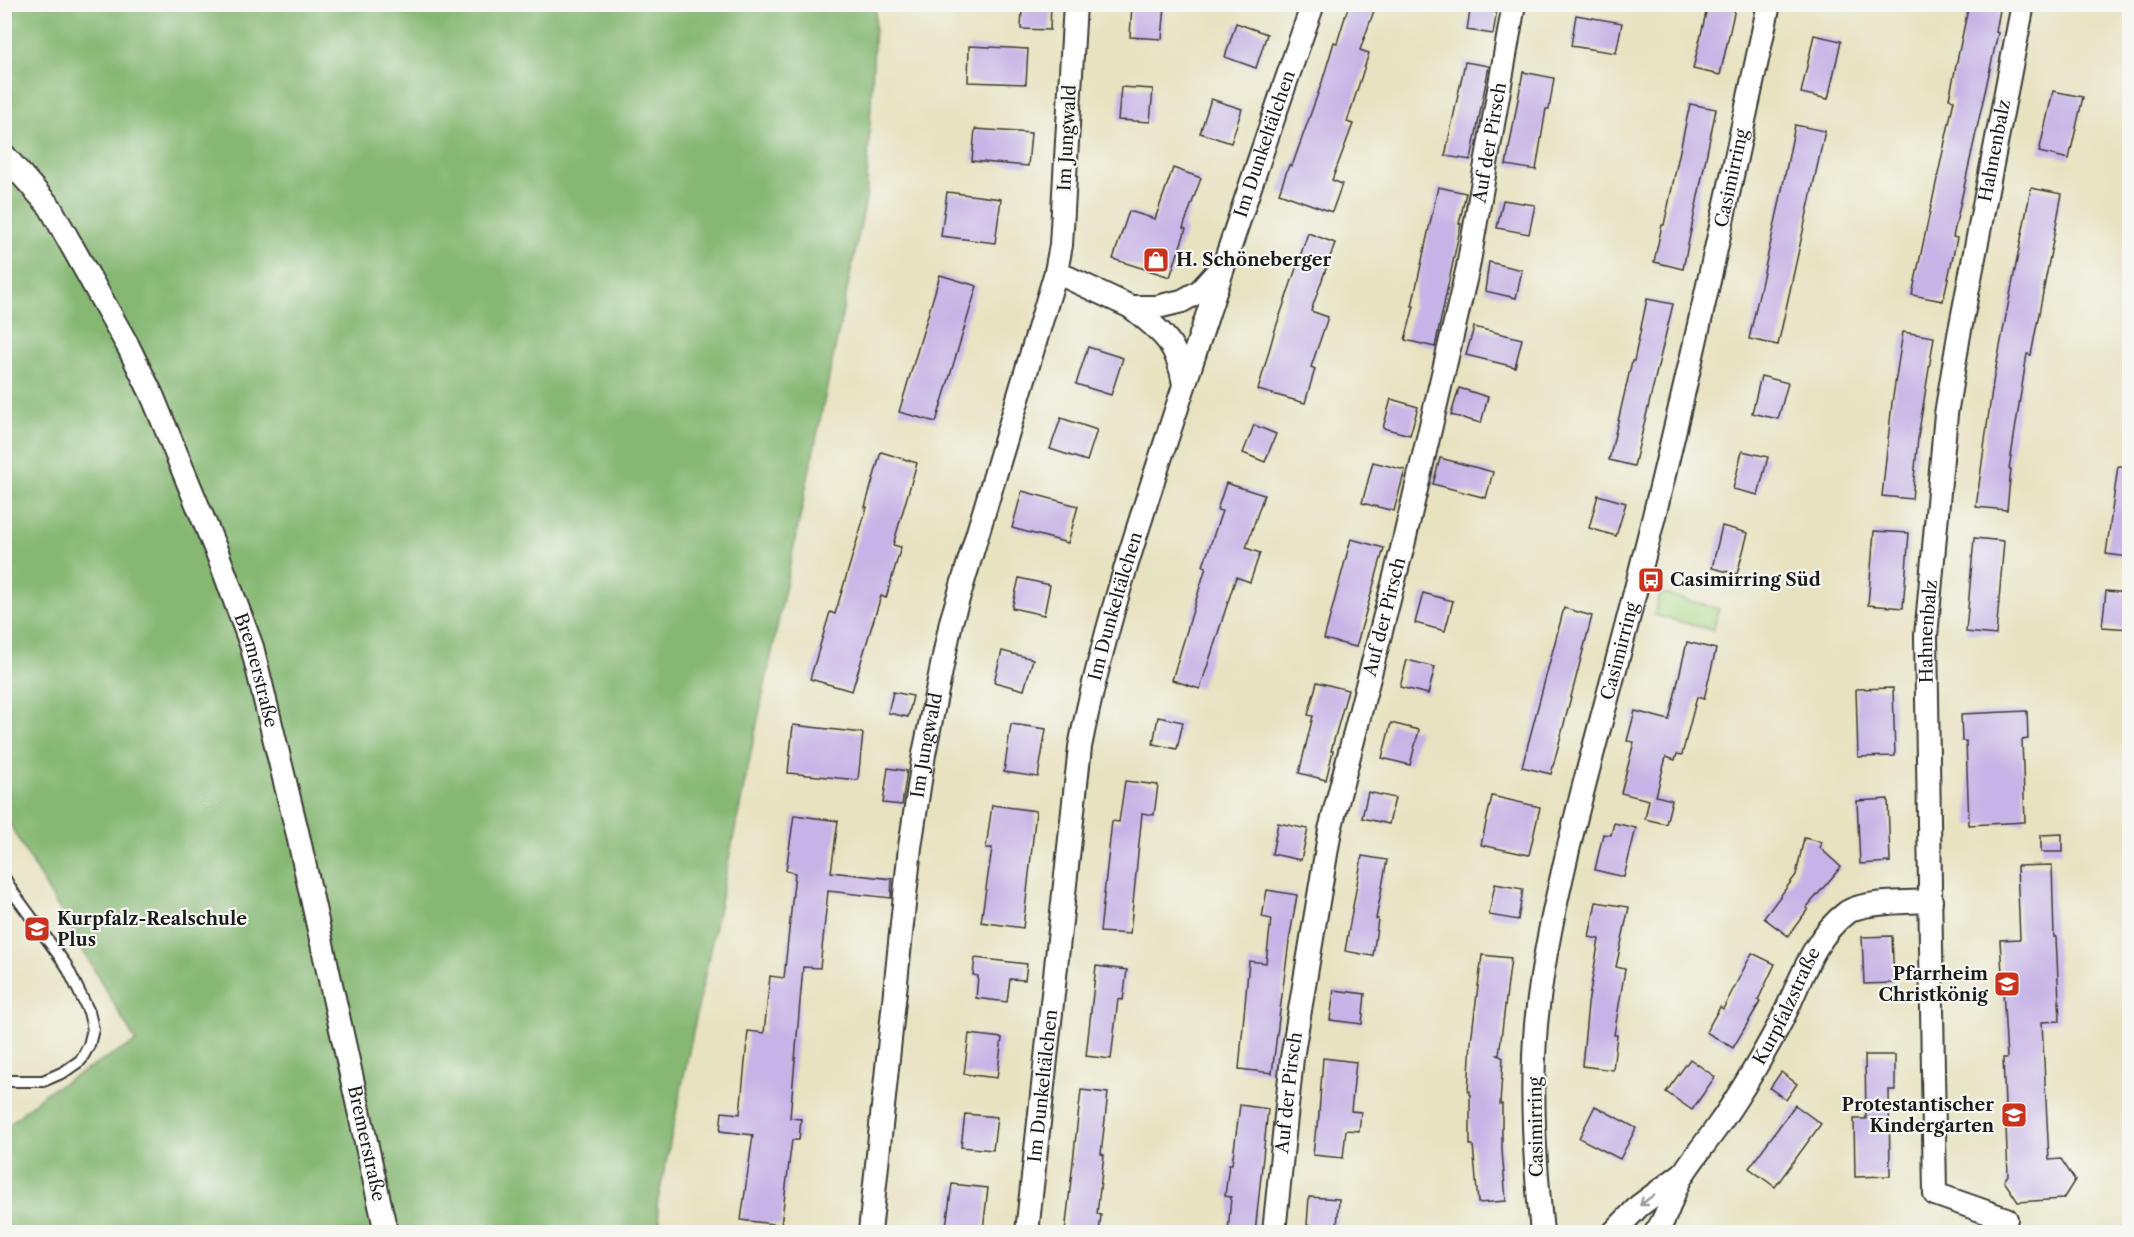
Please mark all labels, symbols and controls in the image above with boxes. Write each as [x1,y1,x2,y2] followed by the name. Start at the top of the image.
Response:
[1230,68,1300,220] street label: Im Dunkeltälchen
[1468,81,1511,206] street label: Auf der Pirsch
[1053,84,1081,192] street label: Im Jungwald
[1974,98,2015,204] street label: Hahnenbalz
[1710,126,1753,230] street label: Casimirring
[1141,245,1171,275] shop icon: H. Schöneberger
[1176,249,1331,271] place label: H. Schöneberger
[1084,529,1147,683] street label: Im Dunkeltälchen
[1359,555,1410,680] street label: Auf der Pirsch
[1636,565,1666,595] bus stop icon: Casimirring Süd
[1670,569,1821,591] place label: Casimirring Süd
[1915,579,1942,683] street label: Hahnenbalz
[1596,599,1643,702] street label: Casimirring
[229,610,282,730] street label: Bremerstraße
[907,691,947,800] street label: Im Jungwald
[57,908,247,951] place label: Kurpfalz-Realschule Plus
[22,914,52,944] school or university icon: Kurpfalz-Realschule Plus
[1748,944,1825,1069] street label: Kurpfalzstraße
[1878,963,1989,1006] place label: Pfarrheim Christkönig
[1992,969,2022,999] school or university icon: Pfarrheim Christkönig
[1024,1008,1062,1164] street label: Im Dunkeltälchen
[1271,1030,1307,1156] street label: Auf der Pirsch
[1524,1076,1548,1177] street label: Casimirring
[343,1083,390,1203] street label: Bremerstraße
[1842,1094,1995,1137] place label: Protestantischer Kindergarten
[1999,1100,2029,1130] school or university icon: Protestantischer Kindergarten
[1639,1194,1655,1207] one-way arrow

